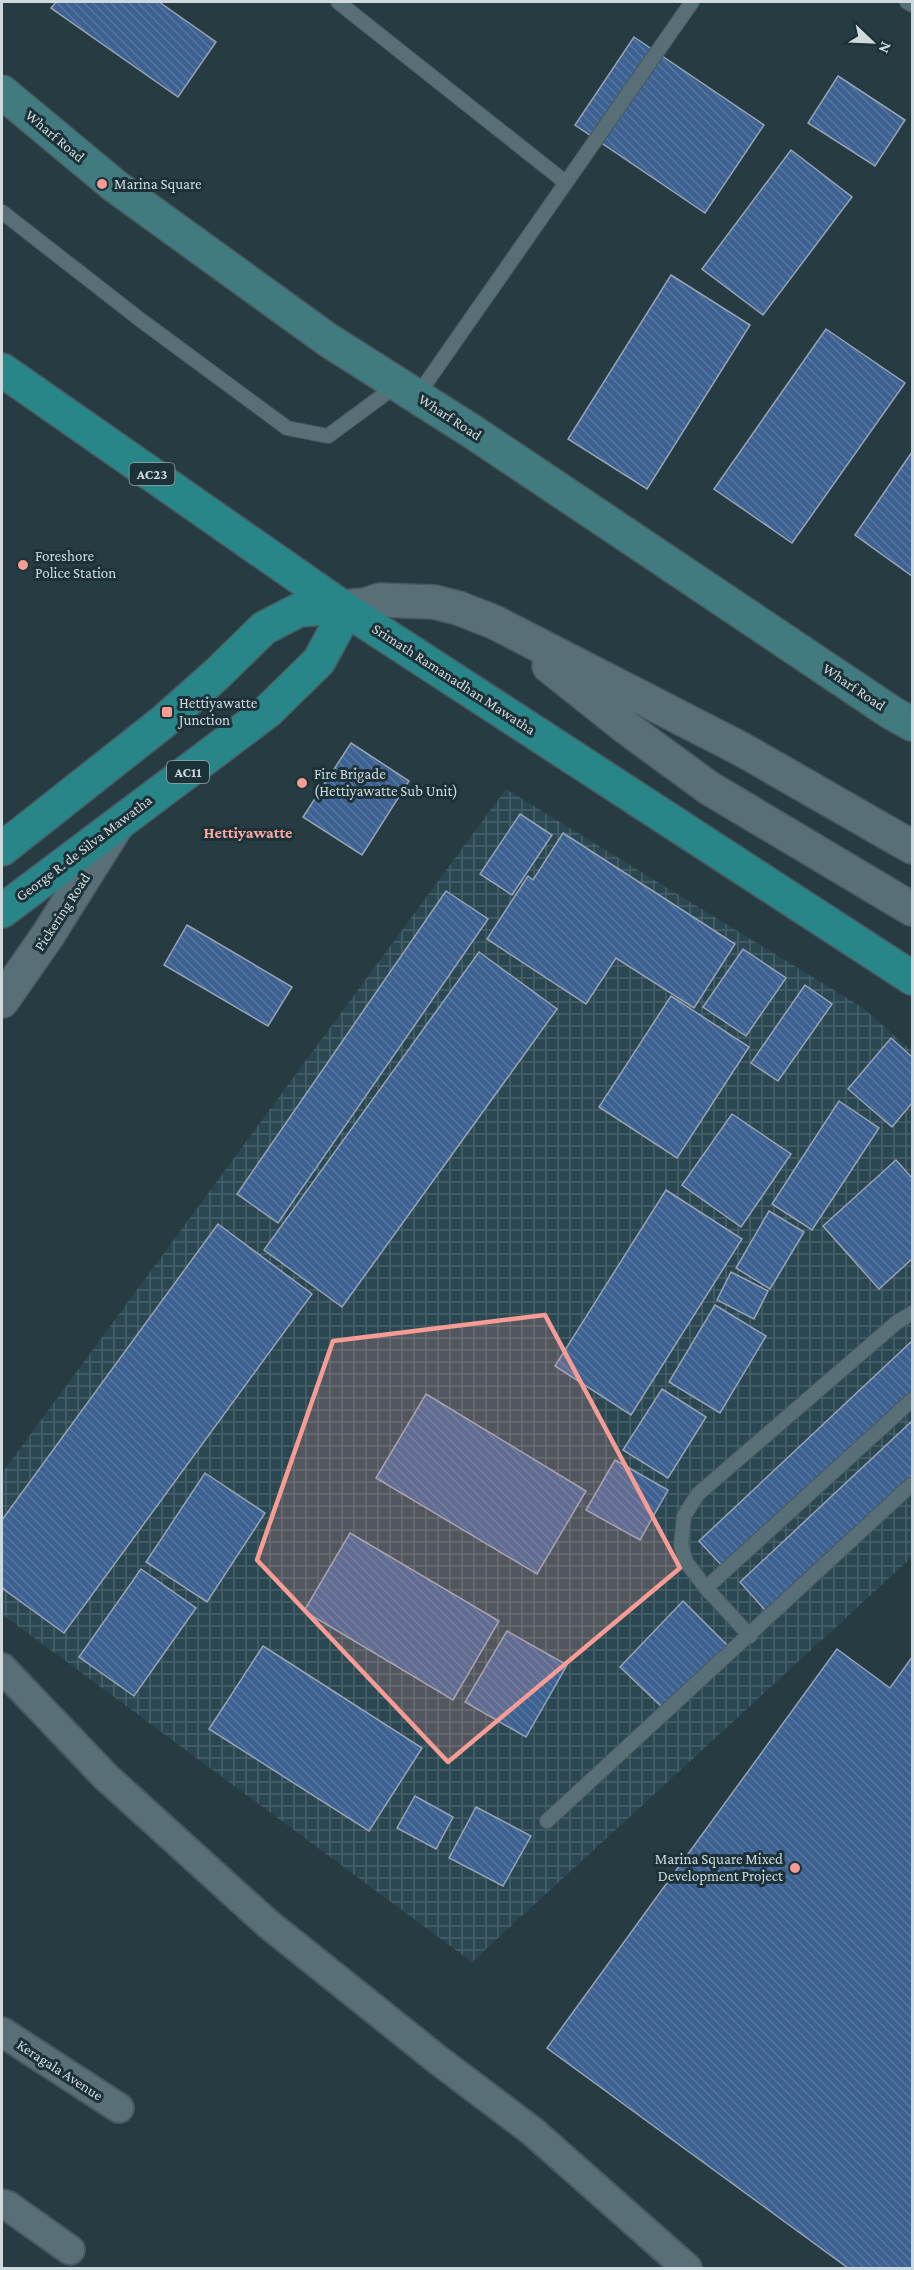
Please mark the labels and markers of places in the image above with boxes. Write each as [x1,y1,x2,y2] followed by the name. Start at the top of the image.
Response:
[114,176,202,193] place label: Marina Square
[95,177,109,191] marker: Marina Square
[35,548,116,581] place label: Foreshore Police Station
[16,558,30,572] marker: Foreshore Police Station
[177,695,258,729] place label: Hettiyawatte Junction
[160,705,174,719] marker: Hettiyawatte Junction
[314,766,458,800] place label: Fire Brigade (Hettiyawatte Sub Unit)
[295,776,309,790] marker: Fire Brigade (Hettiyawatte Sub Unit)
[655,1851,784,1885] place label: Marina Square Mixed Development Project
[788,1861,802,1875] marker: Marina Square Mixed Development Project

